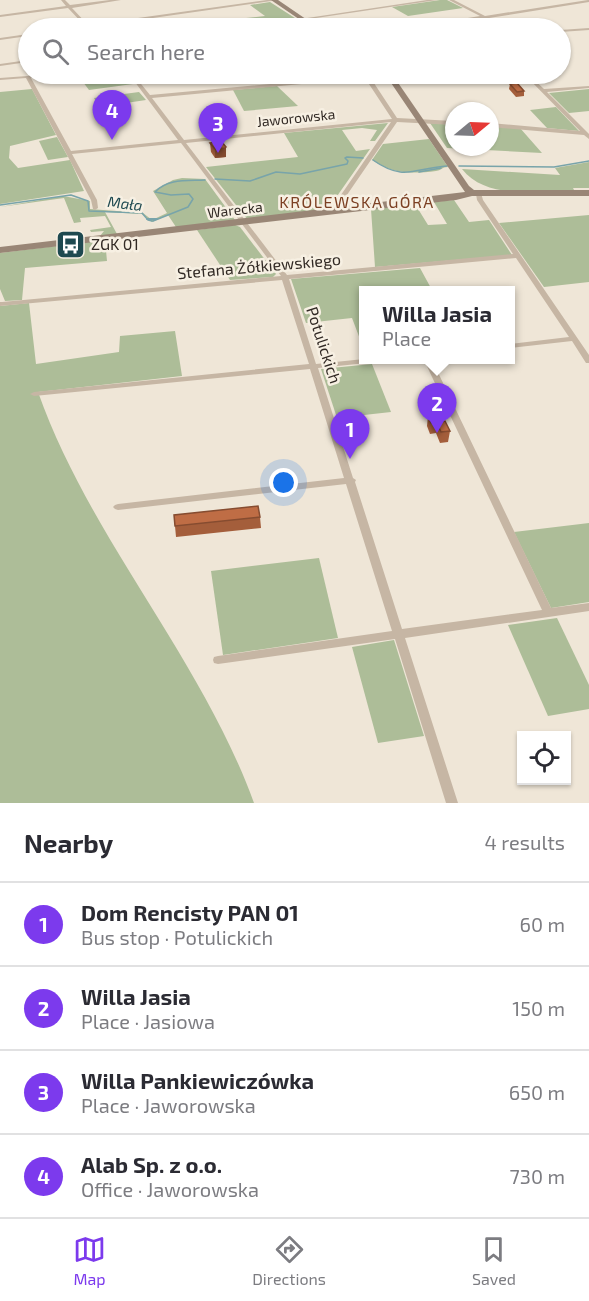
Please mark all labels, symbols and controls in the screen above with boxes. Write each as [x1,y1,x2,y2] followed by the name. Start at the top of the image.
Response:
[18,18,571,84] search box
[39,35,72,68] icon: search
[87,38,205,64] text: Search here
[92,90,132,140] pin: 4
[445,102,499,156] north arrow
[198,104,238,153] pin: 3
[256,105,336,130] street label: Jaworowska
[107,192,144,214] water label: Mała
[279,192,435,211] district label: KRÓLEWSKA GÓRA
[206,198,263,221] street label: Warecka
[54,228,86,260] bus stop icon: ZGK 01
[91,234,139,253] place label: ZGK 01
[176,249,342,282] street label: Stefana Żółkiewskiego
[359,286,515,364] popup
[382,300,492,326] text: Willa Jasia
[303,304,346,386] street label: Potulickich
[382,326,431,350] text: Place
[418,384,456,433] pin: 2
[330,410,370,459] pin: 1
[269,468,298,497] your location
[517,731,571,785] map controls
[517,731,571,785] button: locate
[24,827,113,858] text: Nearby
[485,830,565,854] text: 4 results
[81,899,299,925] text: Dom Rencisty PAN 01
[39,912,48,936] text: 1
[520,912,565,936] text: 60 m
[81,925,273,949] text: Bus stop · Potulickich
[81,983,191,1009] text: Willa Jasia
[38,996,49,1020] text: 2
[512,996,565,1020] text: 150 m
[81,1009,215,1033] text: Place · Jasiowa
[81,1067,314,1093] text: Willa Pankiewiczówka
[38,1080,49,1104] text: 3
[509,1080,565,1104] text: 650 m
[81,1093,256,1117] text: Place · Jaworowska
[81,1151,222,1177] text: Alab Sp. z o.o.
[37,1164,50,1188] text: 4
[510,1164,565,1188] text: 730 m
[81,1177,259,1201] text: Office · Jaworowska
[73,1233,106,1288] tab: Map
[252,1233,326,1288] tab: Directions
[472,1233,516,1288] tab: Saved

